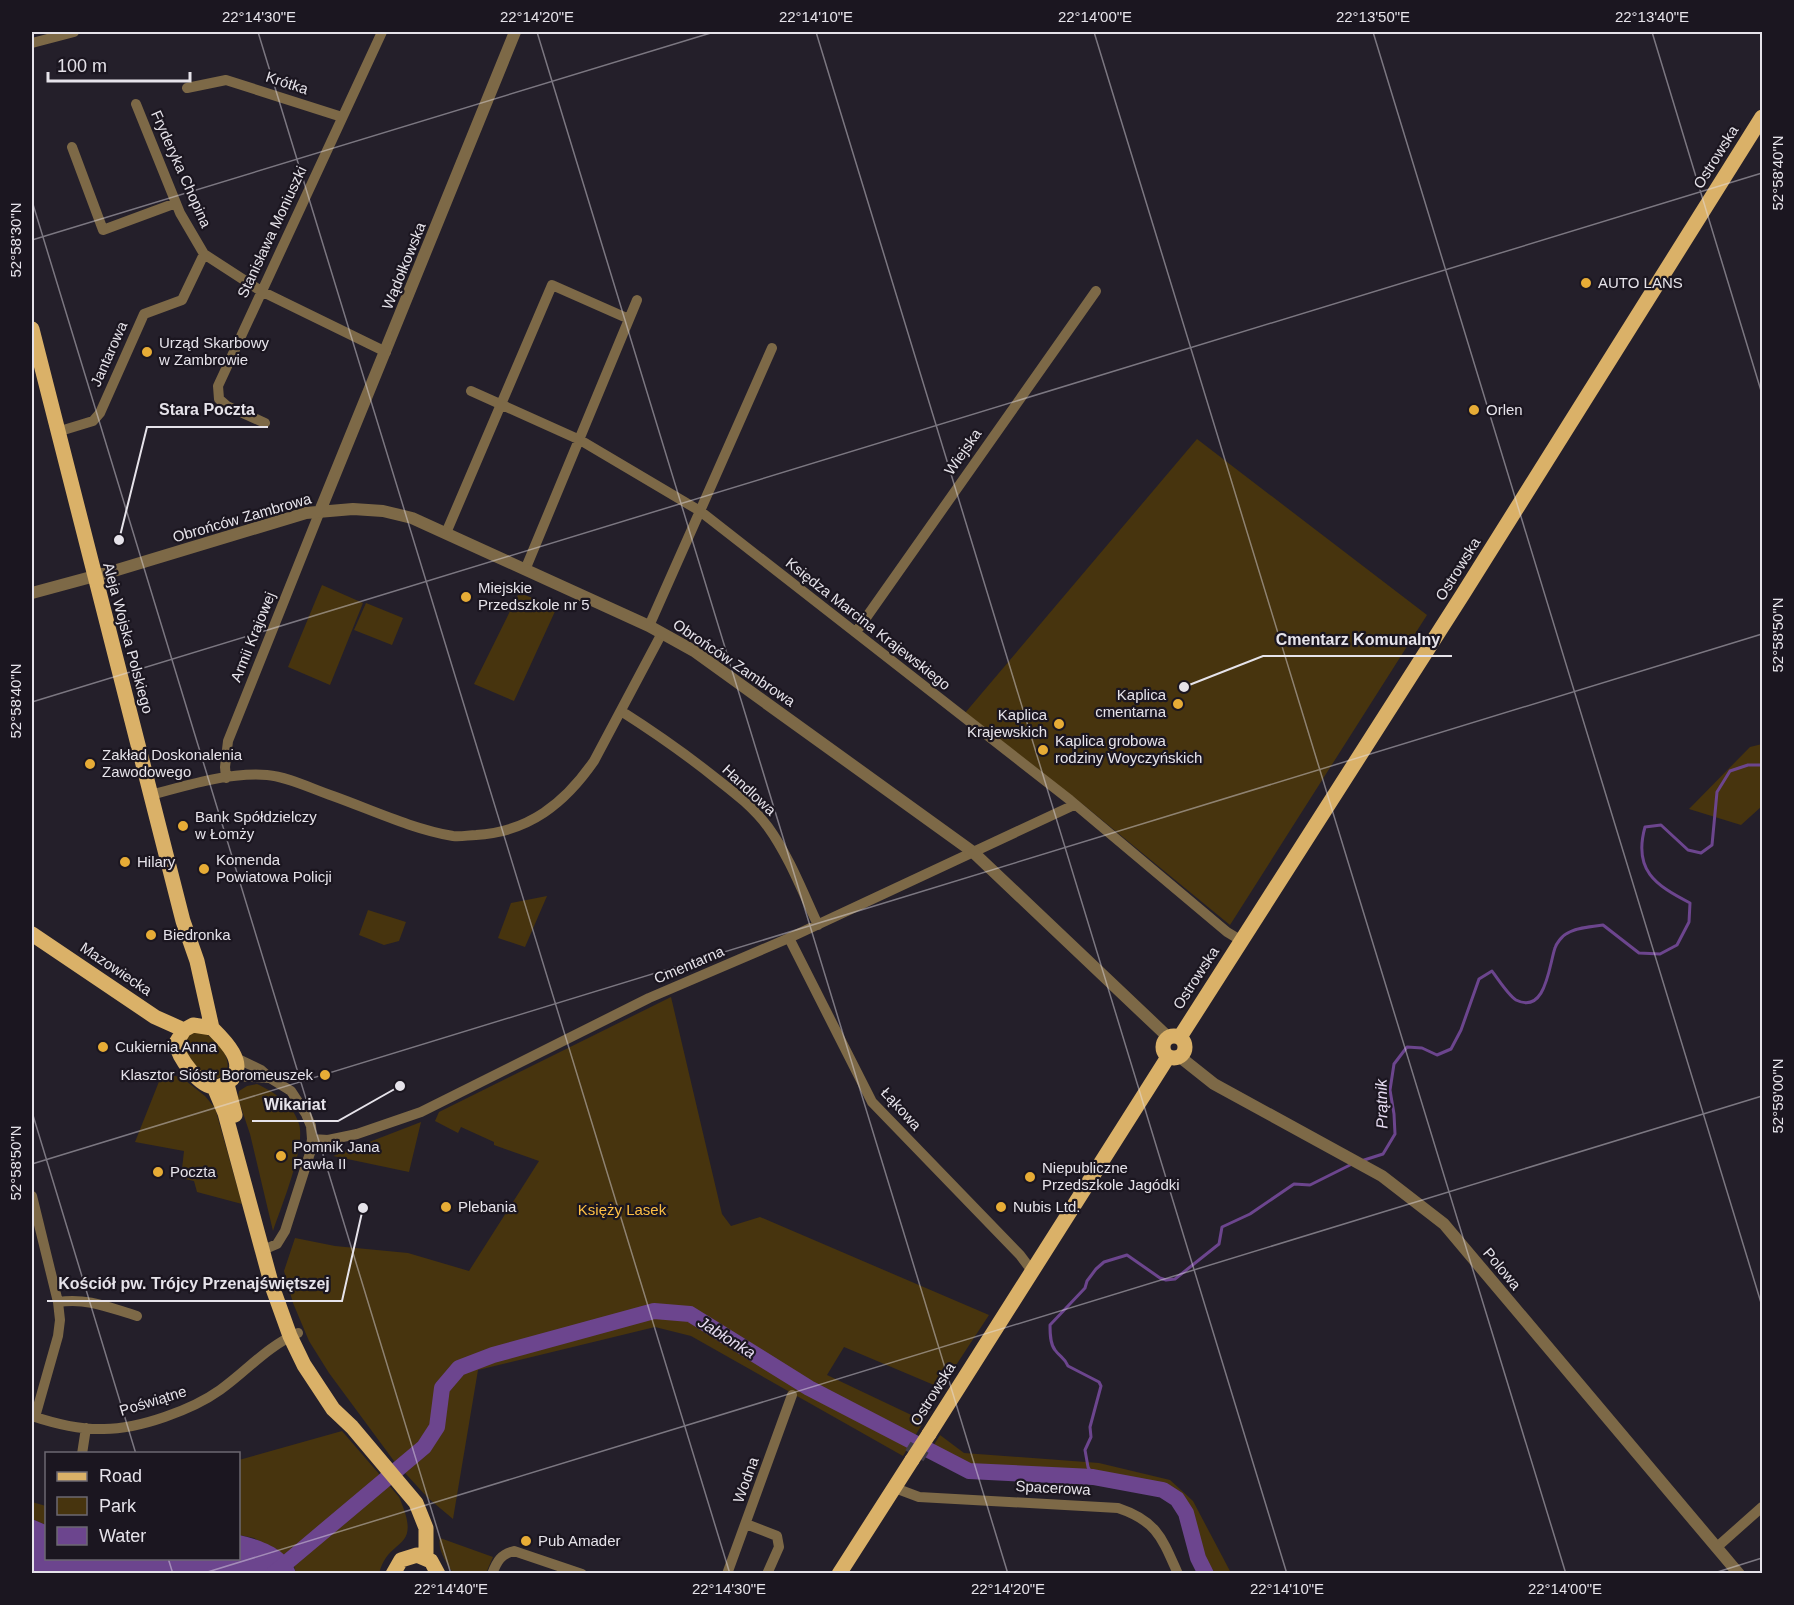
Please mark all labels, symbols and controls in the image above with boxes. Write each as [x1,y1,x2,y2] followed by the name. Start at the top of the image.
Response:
[222,8,296,25] text: 22°14'30"E
[500,8,574,25] text: 22°14'20"E
[779,8,853,25] text: 22°14'10"E
[1058,8,1132,25] text: 22°14'00"E
[1336,8,1410,25] text: 22°13'50"E
[1615,8,1689,25] text: 22°13'40"E
[48,45,190,83] scale bar
[57,56,107,76] text: 100 m
[264,68,311,98] street label: Krótka
[148,107,215,231] street label: Fryderyka Chopina
[1690,122,1742,191] street label: Ostrowska
[1769,135,1786,211] text: 52°58'40"N
[234,163,310,300] street label: Stanisława Moniuszki
[7,202,24,278] text: 52°58'30"N
[378,219,429,312] street label: Wądołkowska
[1598,274,1683,291] place label: AUTO LANS
[1579,276,1593,290] marker: AUTO LANS
[87,318,131,389] street label: Jantarowa
[158,334,270,368] place label: Urząd Skarbowy w Zambrowie
[140,345,154,359] marker: Urząd Skarbowy w Zambrowie
[147,393,268,427] callout: Stara Poczta
[159,401,255,418] text: Stara Poczta
[1486,401,1523,418] place label: Orlen
[1467,403,1481,417] marker: Orlen
[941,425,985,478] street label: Wiejska
[171,489,314,545] street label: Obrońców Zambrowa
[1432,534,1484,603] street label: Ostrowska
[783,554,954,693] street label: Księdza Marcina Krajewskiego
[100,561,157,715] street label: Aleja Wojska Polskiego
[478,579,590,613] place label: Miejskie Przedszkole nr 5
[227,589,278,684] street label: Armii Krajowej
[459,590,473,604] marker: Miejskie Przedszkole nr 5
[1769,597,1786,673] text: 52°58'50"N
[670,615,799,710] street label: Obrońców Zambrowa
[1263,622,1452,656] callout: Cmentarz Komunalny
[1276,631,1440,648] text: Cmentarz Komunalny
[7,663,24,739] text: 52°58'40"N
[1095,686,1167,720] place label: Kaplica cmentarna
[1171,697,1185,711] marker: Kaplica cmentarna
[967,706,1048,740] place label: Kaplica Krajewskich
[1052,717,1066,731] marker: Kaplica Krajewskich
[1055,732,1202,766] place label: Kaplica grobowa rodziny Woyczyńskich
[1036,743,1050,757] marker: Kaplica grobowa rodziny Woyczyńskich
[102,746,243,780] place label: Zakład Doskonalenia Zawodowego
[83,757,97,771] marker: Zakład Doskonalenia Zawodowego
[719,761,780,819] street label: Handlowa
[194,808,317,842] place label: Bank Spółdzielczy w Łomży
[176,819,190,833] marker: Bank Spółdzielczy w Łomży
[216,851,332,885] place label: Komenda Powiatowa Policji
[137,853,176,870] place label: Hilary
[118,855,132,869] marker: Hilary
[197,862,211,876] marker: Komenda Powiatowa Policji
[163,926,231,943] place label: Biedronka
[144,928,158,942] marker: Biedronka
[77,938,156,999] street label: Mazowiecka
[651,942,727,987] street label: Cmentarna
[1169,943,1222,1012] street label: Ostrowska
[115,1038,217,1055] place label: Cukiernia Anna
[96,1040,110,1054] marker: Cukiernia Anna
[1769,1058,1786,1134] text: 52°59'00"N
[120,1066,313,1083] place label: Klasztor Sióstr Boromeuszek
[318,1068,332,1082] marker: Klasztor Sióstr Boromeuszek
[1373,1078,1390,1129] water label: Prątnik
[878,1084,925,1134] street label: Łąkowa
[252,1087,338,1121] callout: Wikariat
[264,1096,327,1113] text: Wikariat
[7,1125,24,1201] text: 52°58'50"N
[293,1138,380,1172] place label: Pomnik Jana Pawła II
[274,1149,288,1163] marker: Pomnik Jana Pawła II
[1042,1159,1180,1193] place label: Niepubliczne Przedszkole Jagódki
[170,1163,217,1180] place label: Poczta
[151,1165,165,1179] marker: Poczta
[1023,1170,1037,1184] marker: Niepubliczne Przedszkole Jagódki
[458,1198,517,1215] place label: Plebania
[1013,1198,1081,1215] place label: Nubis Ltd.
[439,1200,453,1214] marker: Plebania
[994,1200,1008,1214] marker: Nubis Ltd.
[578,1201,667,1218] park label: Księży Lasek
[1480,1244,1525,1293] street label: Polowa
[47,1267,342,1301] callout: Kościół pw. Trójcy Przenajświętszej
[58,1275,330,1292] text: Kościół pw. Trójcy Przenajświętszej
[694,1313,758,1362] water label: Jabłonka
[907,1359,959,1428] street label: Ostrowska
[117,1382,188,1419] street label: Poświątne
[45,1452,240,1560] legend
[729,1454,762,1505] street label: Wodna
[99,1466,142,1486] text: Road
[1015,1477,1092,1498] street label: Spacerowa
[99,1496,137,1516] text: Park
[99,1526,146,1546] text: Water
[538,1532,621,1549] place label: Pub Amader
[519,1534,533,1548] marker: Pub Amader
[414,1580,488,1597] text: 22°14'40"E
[692,1580,766,1597] text: 22°14'30"E
[971,1580,1045,1597] text: 22°14'20"E
[1250,1580,1324,1597] text: 22°14'10"E
[1528,1580,1602,1597] text: 22°14'00"E

